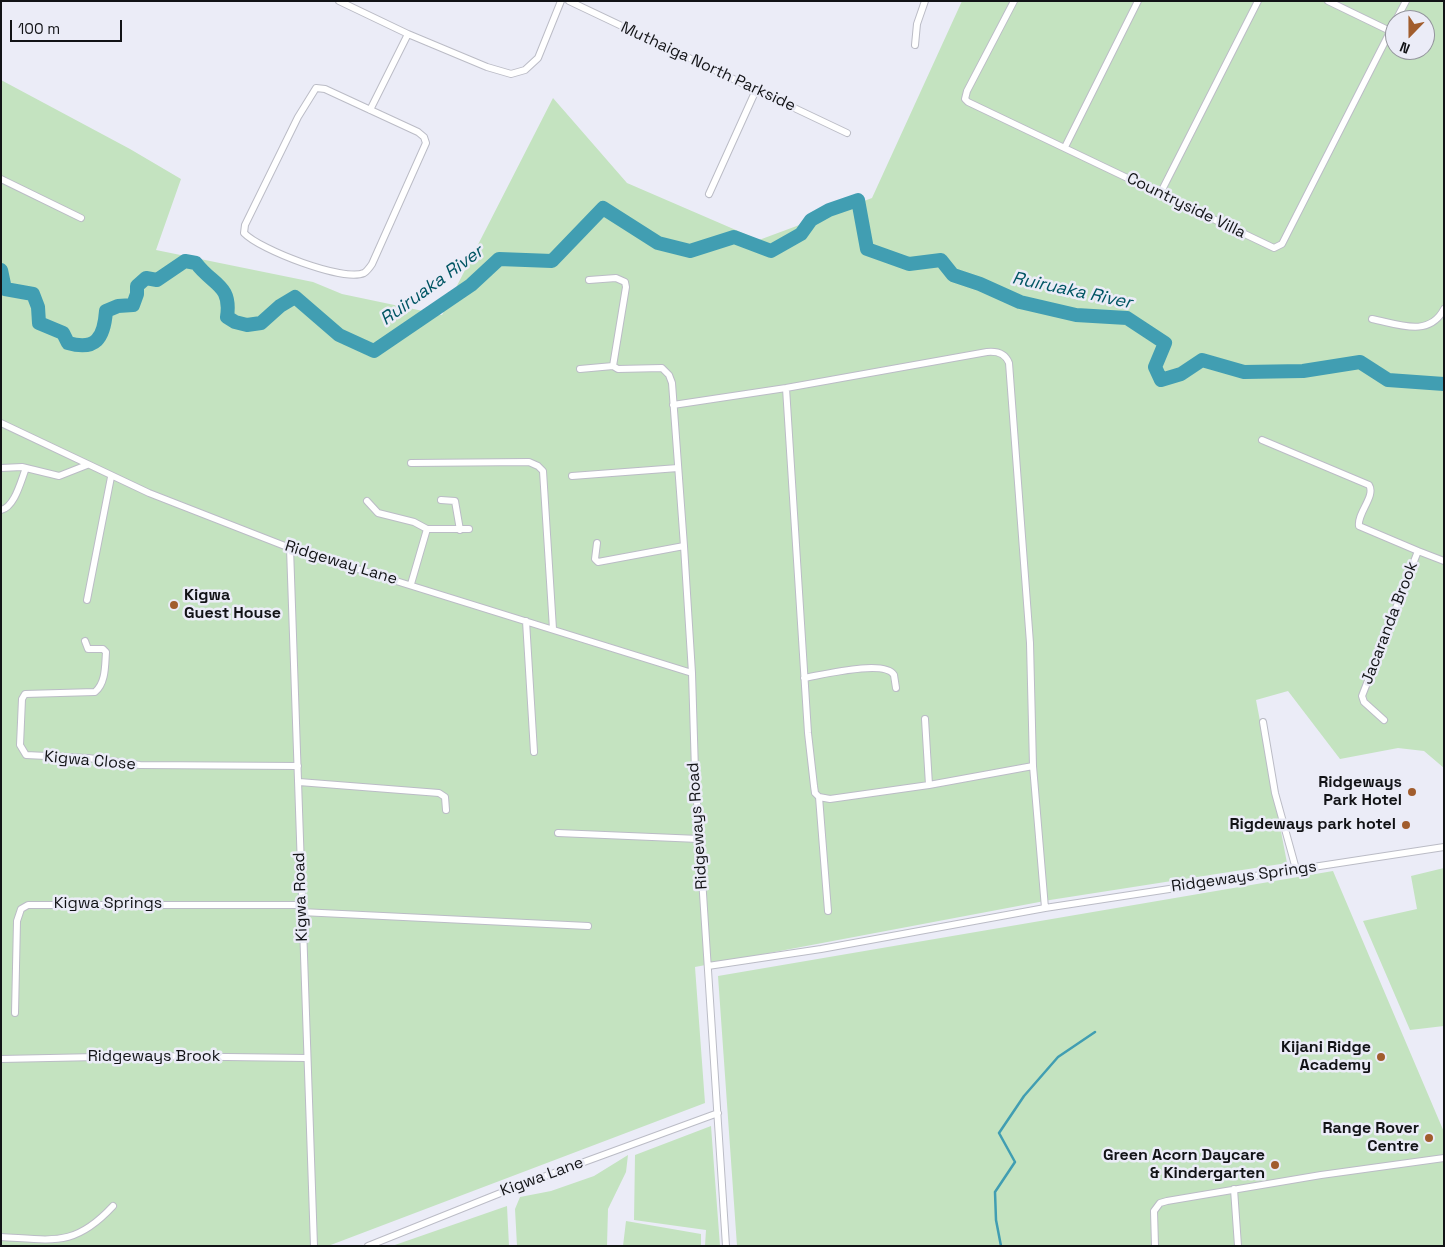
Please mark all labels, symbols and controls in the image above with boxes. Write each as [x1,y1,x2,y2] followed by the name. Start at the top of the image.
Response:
[12,10,125,42] scale bar
[1385,10,1435,60] north arrow
[618,18,798,116] street label: Muthaiga North Parkside
[18,19,60,38] text: 100 m
[1397,38,1412,58] text: N
[1123,169,1249,243] street label: Countryside Villa
[376,241,488,331] water label: Ruiruaka River
[1010,268,1134,314] water label: Ruiruaka River
[282,537,400,589] street label: Ridgeway Lane
[1358,559,1422,687] street label: Jacaranda Brook
[184,586,281,624] place label: Kigwa Guest House
[168,599,180,611] marker: Kigwa Guest House
[43,747,137,775] street label: Kigwa Close
[684,762,712,890] street label: Ridgeways Road
[1318,773,1402,811] place label: Ridgeways Park Hotel
[1406,786,1418,798] marker: Ridgeways Park Hotel
[1229,815,1396,835] place label: Rigdeways park hotel
[1400,819,1412,831] marker: Rigdeways park hotel
[290,852,312,942] street label: Kigwa Road
[1170,857,1318,897] street label: Ridgeways Springs
[54,894,162,914] street label: Kigwa Springs
[1281,1038,1371,1076] place label: Kijani Ridge Academy
[88,1047,220,1067] street label: Ridgeways Brook
[1375,1051,1387,1063] marker: Kijani Ridge Academy
[1322,1119,1419,1157] place label: Range Rover Centre
[1423,1132,1435,1144] marker: Range Rover Centre
[1103,1146,1265,1184] place label: Green Acorn Daycare & Kindergarten
[498,1153,586,1201] street label: Kigwa Lane
[1269,1159,1281,1171] marker: Green Acorn Daycare & Kindergarten

